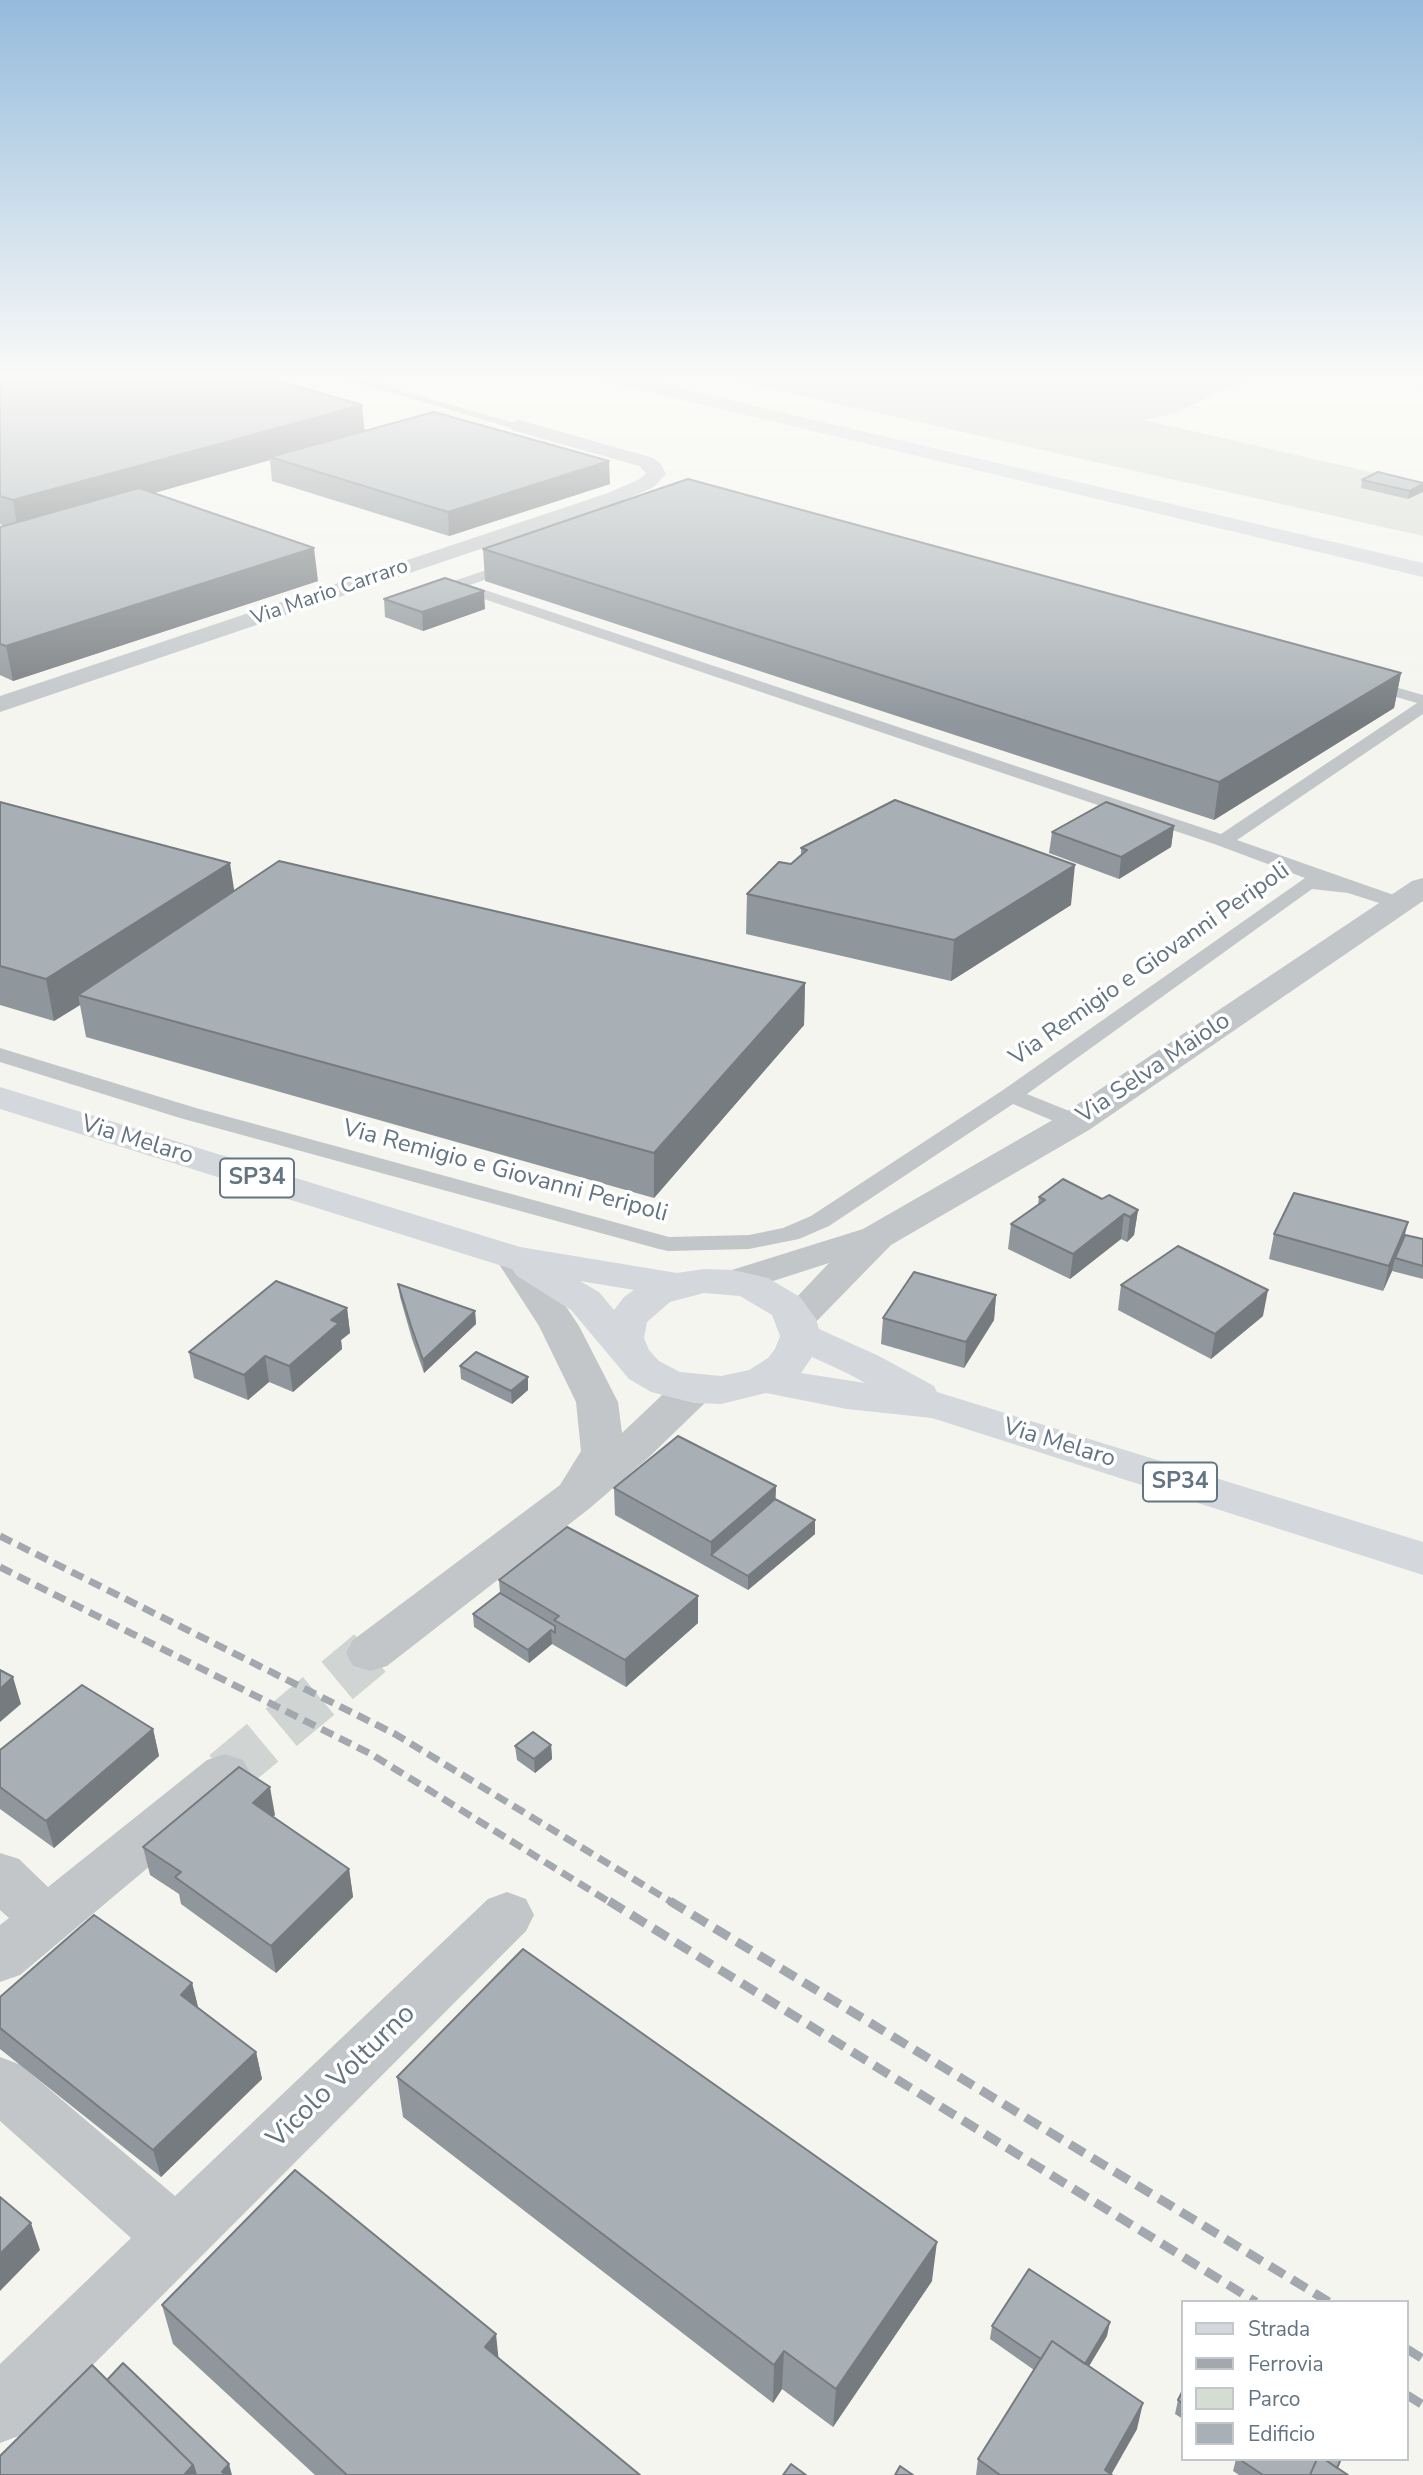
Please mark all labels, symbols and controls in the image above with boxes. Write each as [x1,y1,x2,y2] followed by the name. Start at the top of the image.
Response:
[248,554,412,632] street label: Via Mario Carraro
[1004,857,1296,1073] street label: Via Remigio e Giovanni Peripoli
[1072,1007,1236,1131] street label: Via Selva Maiolo
[77,1110,197,1172] street label: Via Melaro
[339,1115,671,1229] street label: Via Remigio e Giovanni Peripoli
[220,1158,294,1198] road number: SP34
[999,1413,1119,1475] street label: Via Melaro
[1143,1462,1217,1502] road number: SP34
[261,1998,423,2156] street label: Vicolo Volturno
[1182,2300,1409,2461] legend
[1248,2315,1310,2343] text: Strada
[1248,2350,1324,2378] text: Ferrovia
[1248,2385,1301,2413] text: Parco
[1248,2420,1315,2448] text: Edificio

